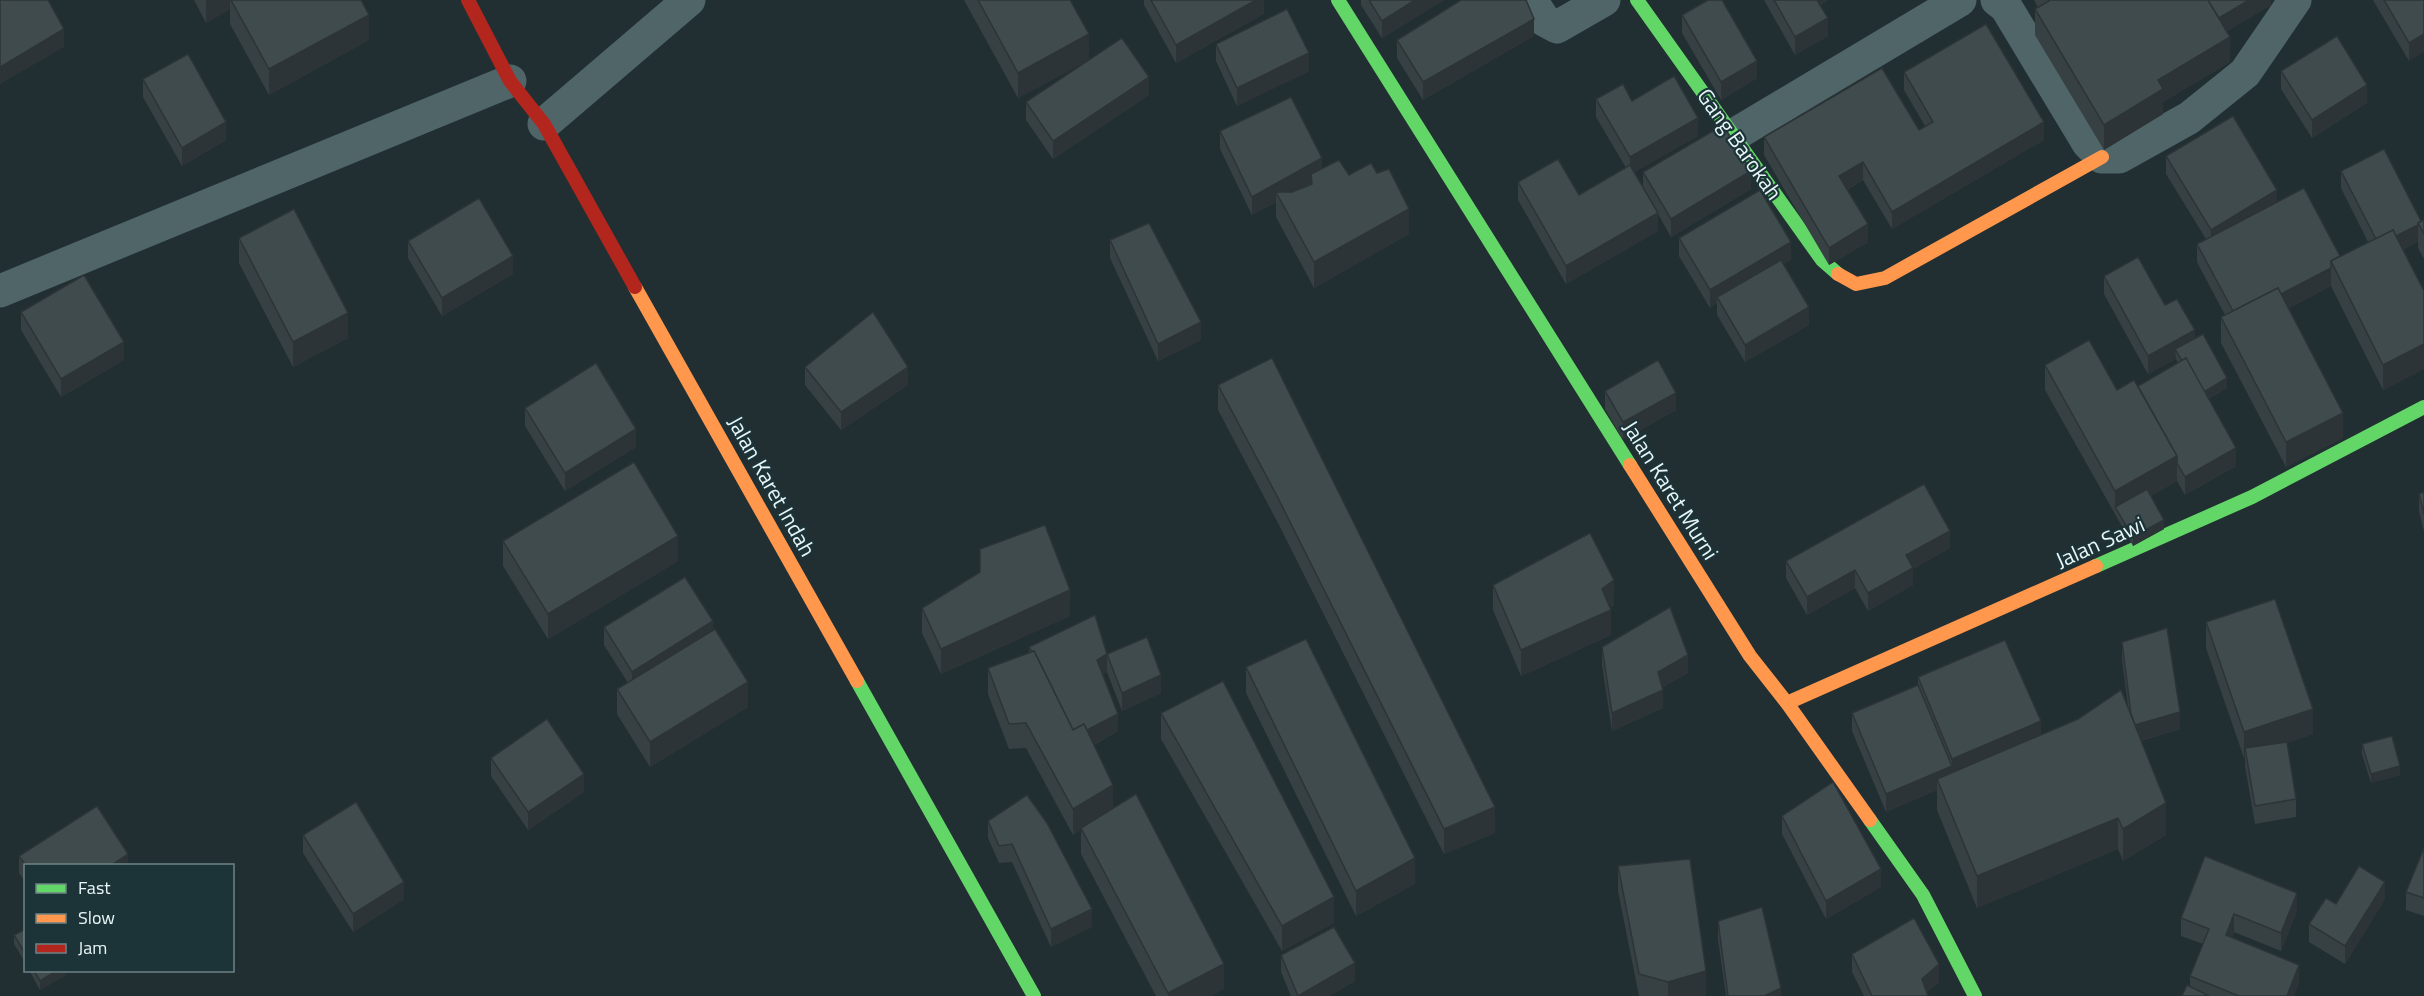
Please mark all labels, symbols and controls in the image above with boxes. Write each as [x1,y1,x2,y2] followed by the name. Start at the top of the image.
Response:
[1689,81,1791,207] street label: Gang Barokah
[719,409,825,563] street label: Jalan Karet Indah
[1614,414,1728,566] street label: Jalan Karet Murni
[2050,507,2150,577] street label: Jalan Sawi
[24,864,234,972] legend
[78,874,111,901] text: Fast
[78,904,115,931] text: Slow
[78,934,107,961] text: Jam

